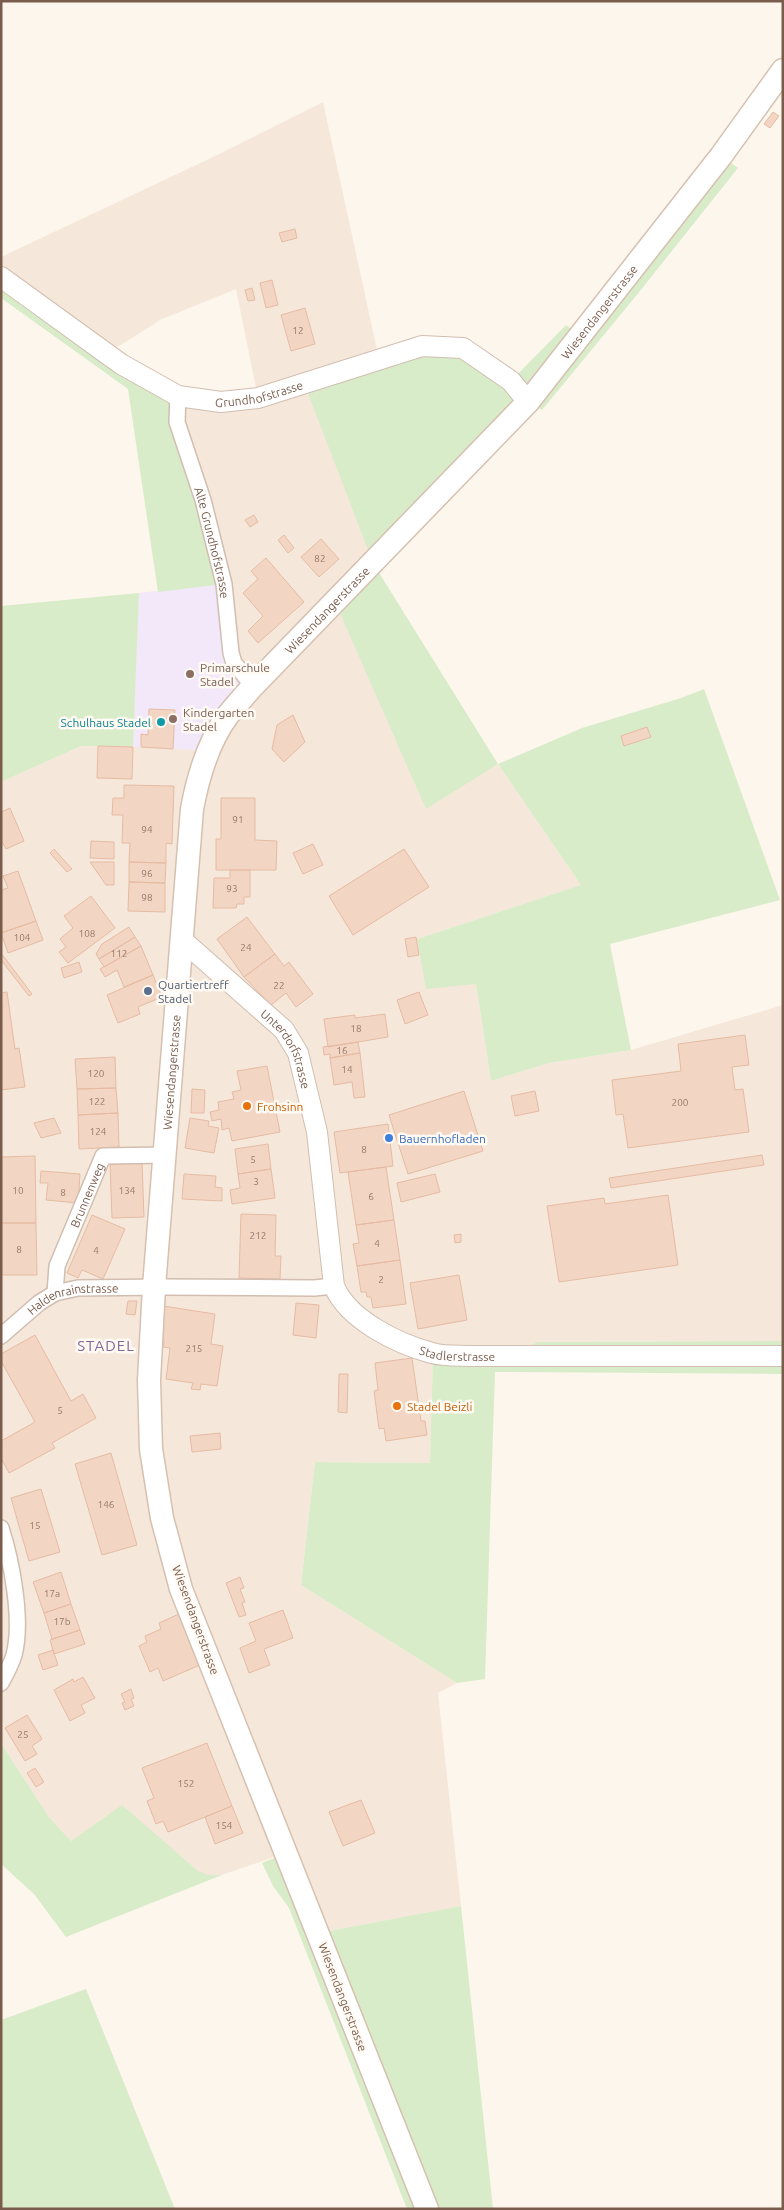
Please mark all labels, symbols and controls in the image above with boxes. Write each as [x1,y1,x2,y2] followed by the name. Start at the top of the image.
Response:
[558,262,640,361] street label: Wiesendangerstrasse
[292,325,304,336] house number: 12
[214,378,304,409] street label: Grundhofstrasse
[193,485,232,599] street label: Alte Grundhofstrasse
[314,553,326,564] house number: 82
[282,564,372,656] street label: Wiesendangerstrasse
[200,661,270,688] place label: Primarschule Stadel
[184,668,196,680] marker: Primarschule Stadel
[183,706,254,733] place label: Kindergarten Stadel
[167,713,179,725] marker: Kindergarten Stadel
[61,716,151,729] place label: Schulhaus Stadel
[155,716,167,728] marker: Schulhaus Stadel
[232,814,244,825] house number: 91
[141,824,153,835] house number: 94
[141,868,153,879] house number: 96
[226,883,238,894] house number: 93
[141,892,153,903] house number: 98
[79,928,96,939] house number: 108
[14,932,31,943] house number: 104
[240,942,252,953] house number: 24
[111,948,127,959] house number: 112
[158,978,230,1005] place label: Quartiertreff Stadel
[273,980,285,991] house number: 22
[142,985,154,997] marker: Quartiertreff Stadel
[258,1006,313,1090] street label: Unterdorfstrasse
[160,1014,182,1130] street label: Wiesendangerstrasse
[350,1023,362,1034] house number: 18
[336,1045,348,1056] house number: 16
[341,1064,353,1075] house number: 14
[88,1068,105,1079] house number: 120
[89,1096,105,1107] house number: 122
[672,1097,689,1108] house number: 200
[241,1100,253,1112] marker: Frohsinn
[257,1100,303,1113] place label: Frohsinn
[90,1126,107,1137] house number: 124
[383,1132,395,1144] marker: Bauernhofladen
[399,1132,486,1145] place label: Bauernhofladen
[361,1144,367,1155] house number: 8
[250,1154,256,1165] house number: 5
[67,1161,106,1229] street label: Brunnenweg
[253,1176,259,1187] house number: 3
[12,1185,24,1196] house number: 10
[119,1185,136,1196] house number: 134
[60,1187,66,1198] house number: 8
[368,1191,374,1202] house number: 6
[250,1230,266,1241] house number: 212
[374,1238,380,1249] house number: 4
[16,1244,22,1255] house number: 8
[93,1245,99,1256] house number: 4
[378,1274,384,1285] house number: 2
[25,1281,119,1317] street label: Haldenrainstrasse
[77,1337,135,1354] district label: STADEL
[186,1343,202,1354] house number: 215
[418,1343,495,1363] street label: Stadlerstrasse
[391,1400,403,1412] marker: Stadel Beizli
[407,1400,473,1413] place label: Stadel Beizli
[57,1405,63,1416] house number: 5
[98,1499,115,1510] house number: 146
[29,1520,41,1531] house number: 15
[170,1564,222,1676] street label: Wiesendangerstrasse
[44,1588,60,1599] house number: 17a
[53,1616,71,1627] house number: 17b
[17,1729,29,1740] house number: 25
[178,1778,194,1789] house number: 152
[216,1820,233,1831] house number: 154
[316,1941,370,2053] street label: Wiesendangerstrasse

